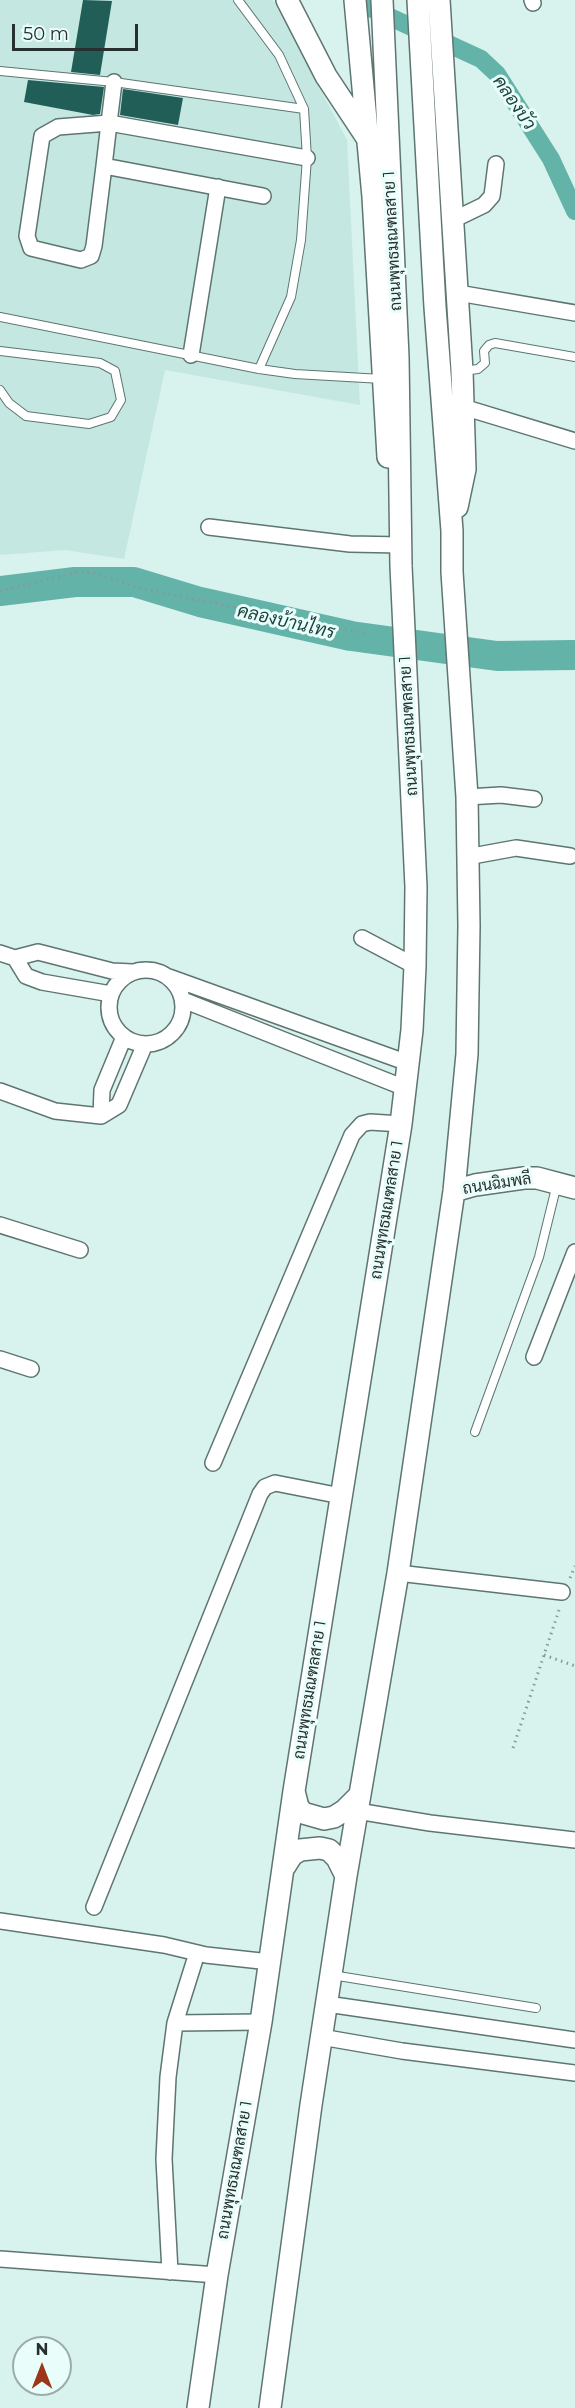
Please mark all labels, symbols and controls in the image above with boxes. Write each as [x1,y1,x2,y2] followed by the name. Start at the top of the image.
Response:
[15,12,141,50] scale bar
[23,23,69,45] text: 50 m
[488,72,540,134] water label: คลองบัว
[380,170,406,312] street label: ถนนพุทธมณฑลสาย 1
[235,600,337,644] water label: คลองบ้านไทร
[396,655,422,797] street label: ถนนพุทธมณฑลสาย 1
[367,1139,407,1281] street label: ถนนพุทธมณฑลสาย 1
[461,1169,533,1199] street label: ถนนฉิมพลี
[290,1619,330,1761] street label: ถนนพุทธมณฑลสาย 1
[213,2099,257,2241] street label: ถนนพุทธมณฑลสาย 1
[12,2336,72,2396] north arrow
[36,2340,48,2359] text: N

